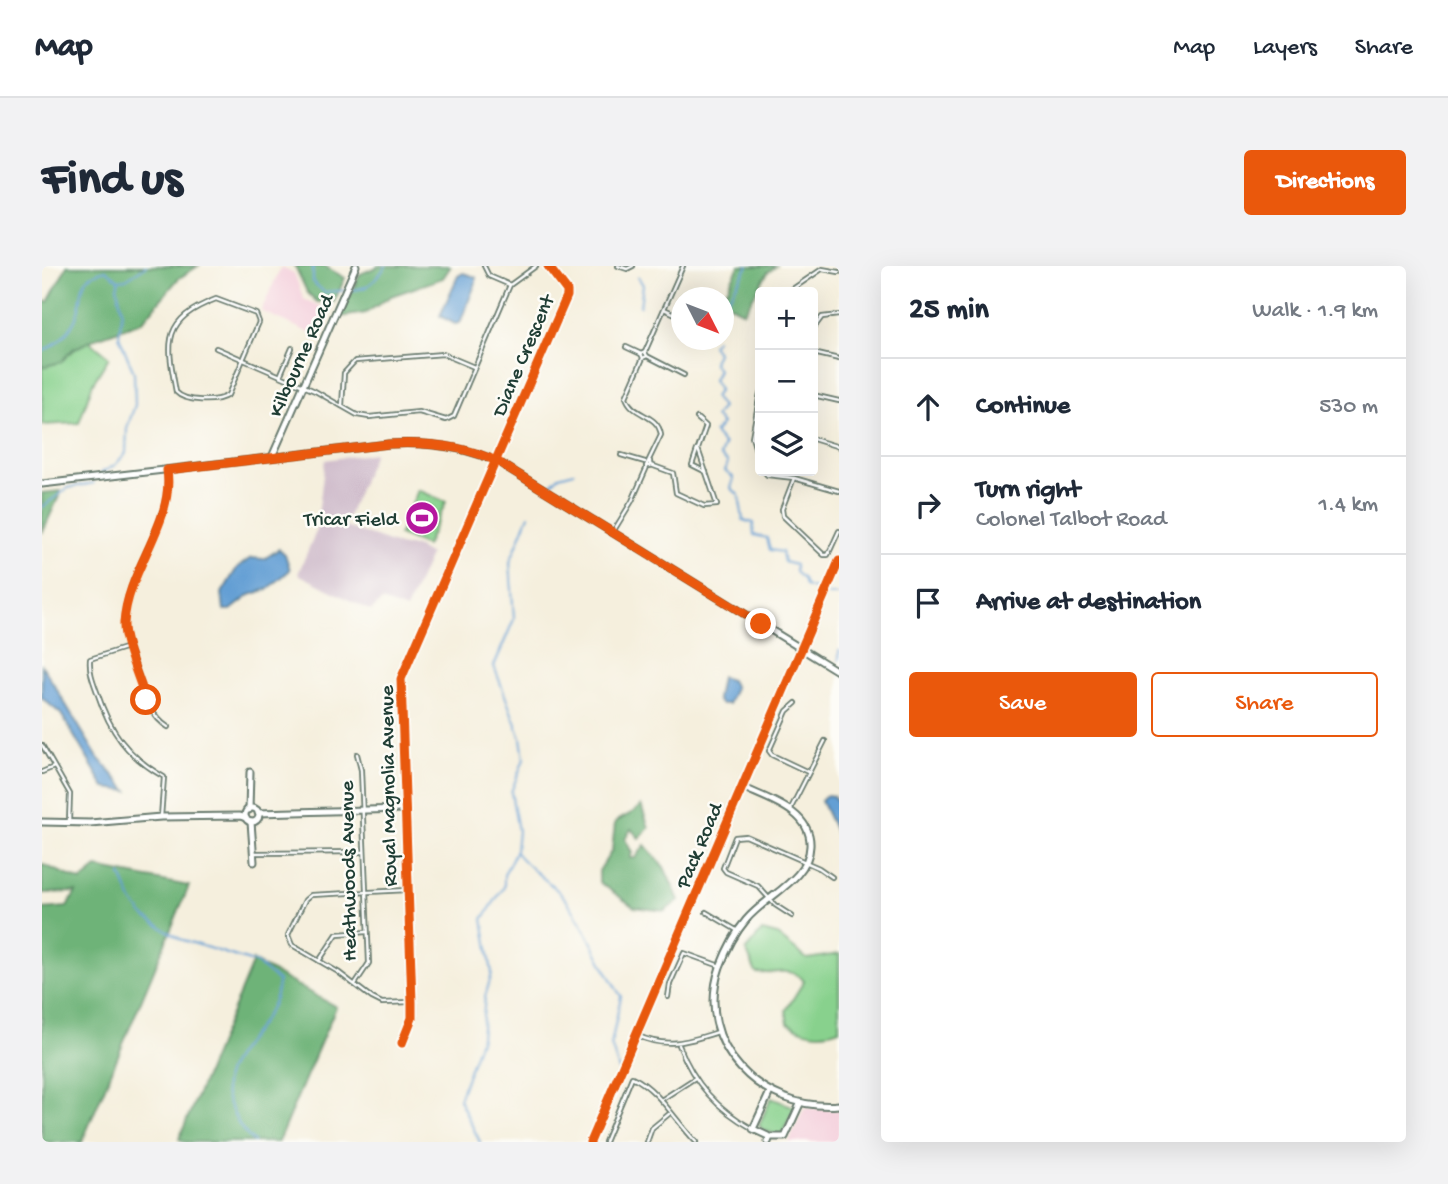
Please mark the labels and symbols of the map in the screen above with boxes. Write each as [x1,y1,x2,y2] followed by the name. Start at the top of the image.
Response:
[671,287,734,350] north arrow
[265,290,342,422] street label: Kilbourne Road
[488,290,563,423] street label: Diane Crescent
[403,499,441,537] sports icon: Tricar Field
[303,509,400,534] place label: Tricar Field
[745,608,776,639] route end
[130,684,161,715] route start
[376,684,405,887] street label: Royal Magnolia Avenue
[336,779,365,961] street label: Heathwoods Avenue
[672,798,731,894] street label: Pack Road

